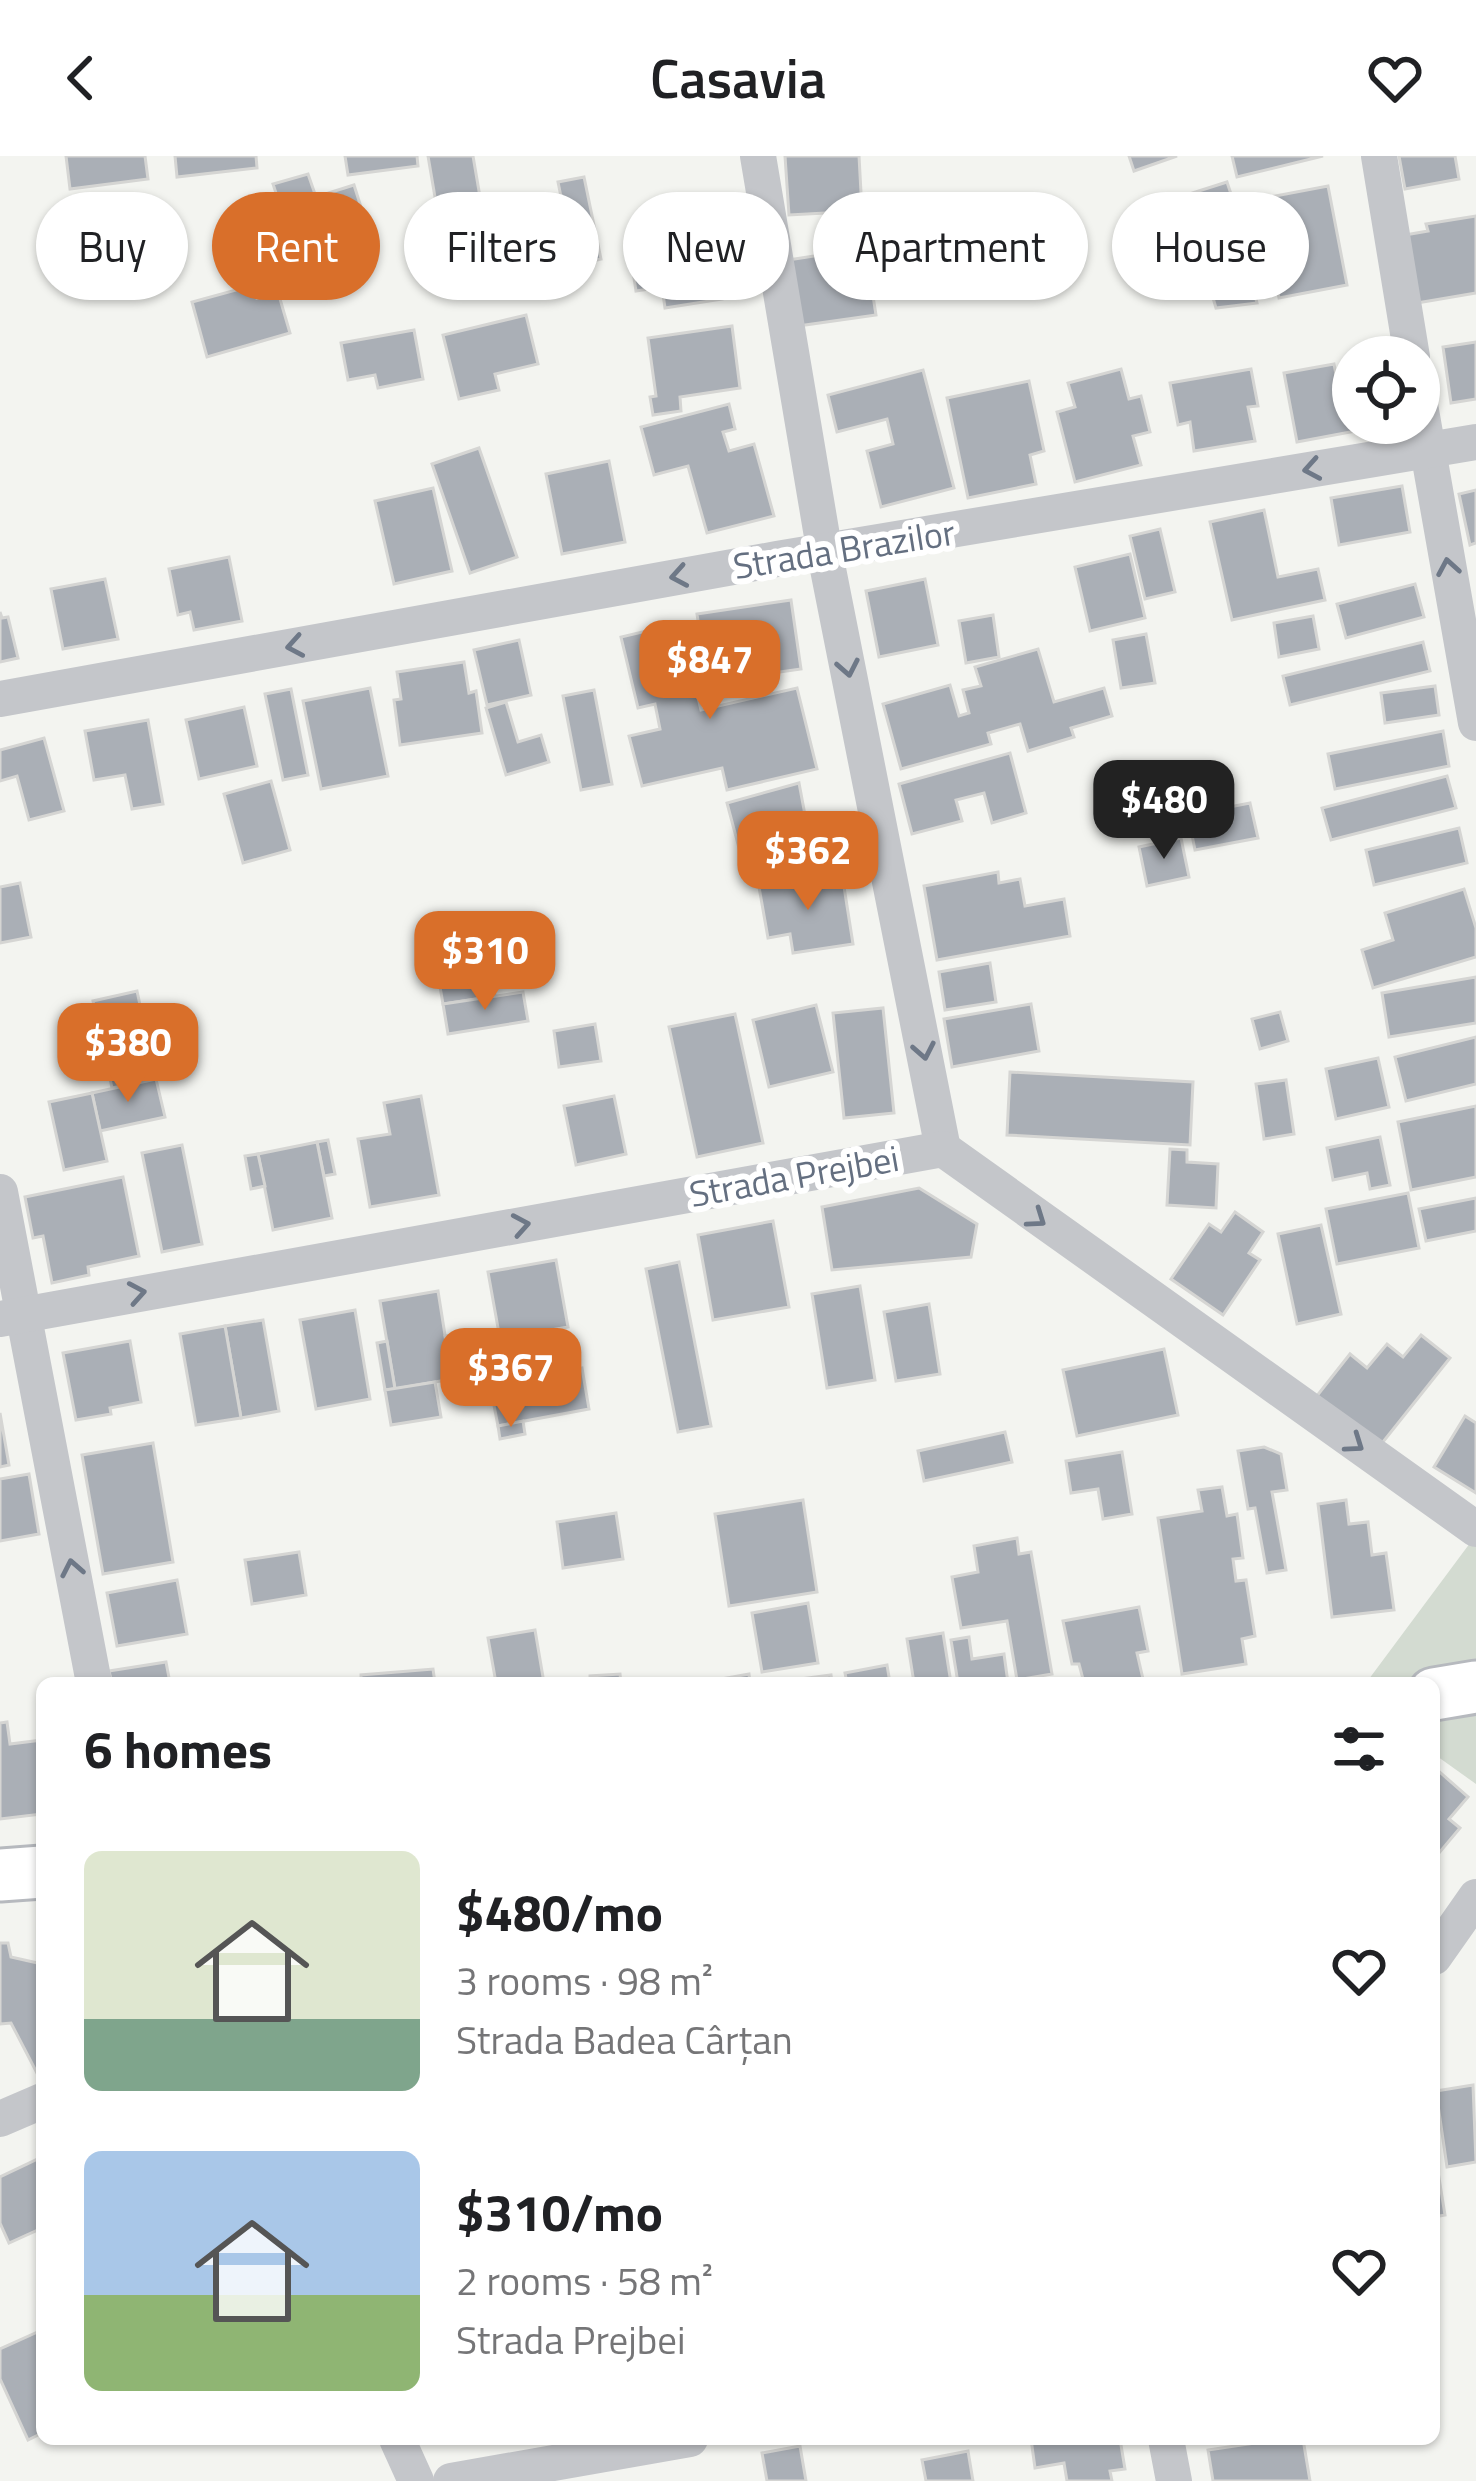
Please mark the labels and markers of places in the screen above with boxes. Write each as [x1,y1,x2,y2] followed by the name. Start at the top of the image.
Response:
[639,620,781,722] pin: $847
[1093,760,1235,862] pin: $480
[737,811,879,913] pin: $362
[414,911,556,1013] pin: $310
[57,1003,199,1105] pin: $380
[440,1328,582,1430] pin: $367

